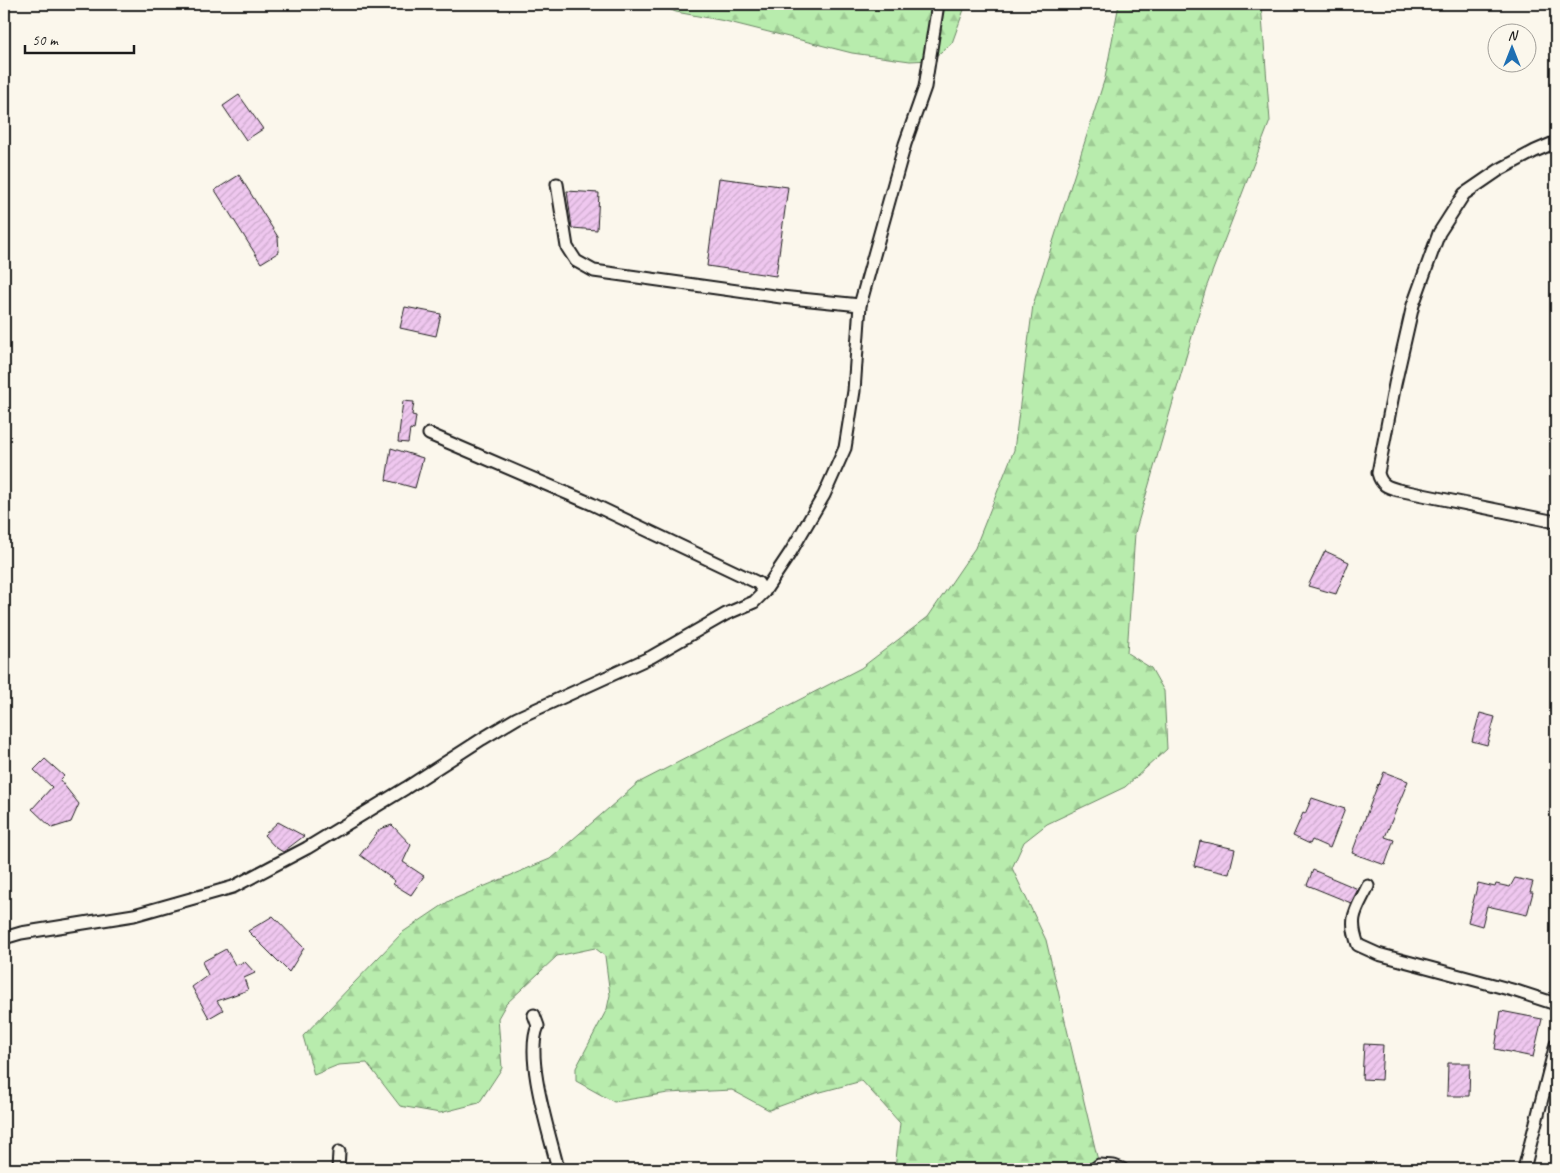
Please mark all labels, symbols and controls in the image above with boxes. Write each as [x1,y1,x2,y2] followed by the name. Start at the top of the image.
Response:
[25,22,134,54] scale bar
[1488,22,1538,72] north arrow
[1508,27,1519,44] text: N
[32,31,59,50] text: 50 m

